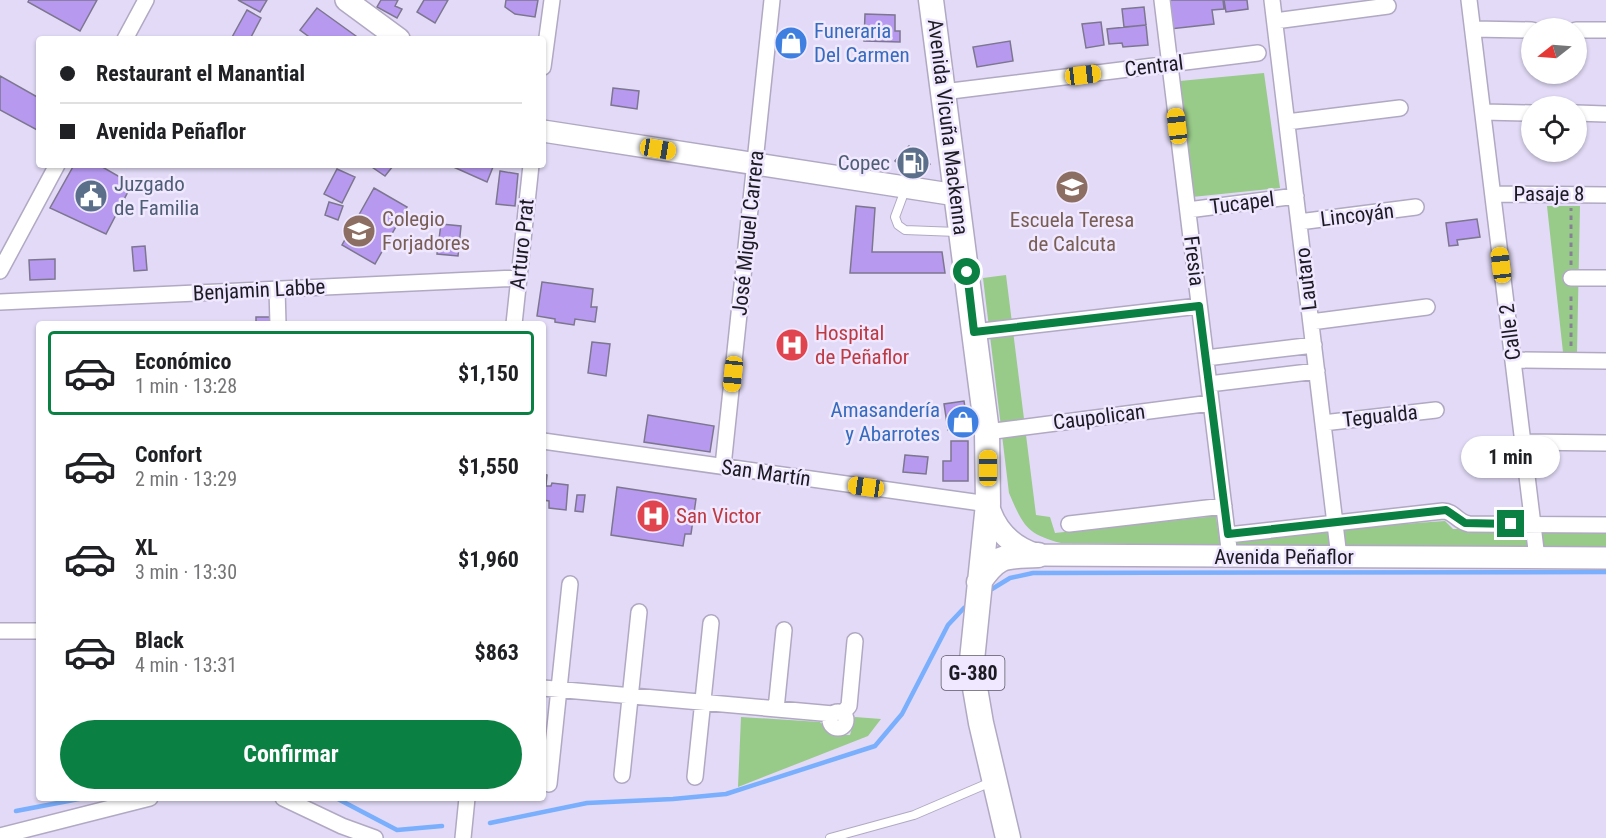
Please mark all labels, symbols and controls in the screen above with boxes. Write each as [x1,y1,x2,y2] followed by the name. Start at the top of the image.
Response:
[923,18,973,236] street label: Avenida Vicuña Mackenna
[1521,18,1587,84] north arrow
[1521,18,1587,162] map controls
[814,19,910,67] place label: Funeraria Del Carmen
[773,25,809,61] shop icon: Funeraria Del Carmen
[1123,50,1185,82] street label: Central
[96,61,305,86] text: Restaurant el Manantial
[1064,64,1102,86] car
[1521,96,1587,162] button: locate
[1166,107,1188,145] car
[96,119,246,144] text: Avenida Peñaflor
[639,137,677,161] car
[895,145,931,181] fuel station icon: Copec
[727,149,769,317] street label: José Miguel Carrera
[838,151,890,175] place label: Copec
[1054,169,1090,205] school or university icon: Escuela Teresa de Calcuta
[114,172,199,220] place label: Juzgado de Familia
[73,178,109,214] public building icon: Juzgado de Familia
[1514,182,1584,206] street label: Pasaje 8
[1208,187,1276,219] street label: Tucapel
[505,198,539,290] street label: Arturo Prat
[1319,199,1395,231] street label: Lincoyán
[382,207,470,255] place label: Colegio Forjadores
[1010,208,1134,256] place label: Escuela Teresa de Calcuta
[341,213,377,249] school or university icon: Colegio Forjadores
[1179,235,1209,287] street label: Fresia
[1290,246,1322,312] street label: Lautaro
[1490,246,1512,284] car
[953,258,980,285] route start
[192,275,326,305] street label: Benjamin Labbe
[1495,302,1525,362] street label: Calle 2
[815,321,909,369] place label: Hospital de Peñaflor
[774,327,810,363] hospital icon: Hospital de Peñaflor
[63,346,117,400] icon: car
[135,349,231,374] text: Económico
[722,355,744,393] car
[458,361,519,386] text: $1,150
[135,374,237,398] text: 1 min · 13:28
[831,398,940,446] place label: Amasandería y Abarrotes
[1052,399,1146,435] street label: Caupolican
[1341,400,1419,432] street label: Tegualda
[945,404,981,440] shop icon: Amasandería y Abarrotes
[1462,437,1561,479] callout: 1 min
[63,439,117,493] icon: car
[135,442,202,467] text: Confort
[1488,445,1533,469] text: 1 min
[979,450,997,486] car
[458,454,519,479] text: $1,550
[720,455,812,491] street label: San Martín
[135,467,237,491] text: 2 min · 13:29
[847,476,885,498] car
[635,498,671,534] hospital icon: San Victor
[676,504,761,528] place label: San Victor
[1497,510,1524,537] route end
[63,532,117,586] icon: car
[135,535,158,560] text: XL
[1214,545,1354,569] street label: Avenida Peñaflor
[458,547,519,572] text: $1,960
[135,560,237,584] text: 3 min · 13:30
[63,625,117,679] icon: car
[135,628,184,653] text: Black
[475,640,519,665] text: $863
[135,653,237,677] text: 4 min · 13:31
[942,656,1004,690] road number: G-380
[60,720,522,789] button: Confirmar

